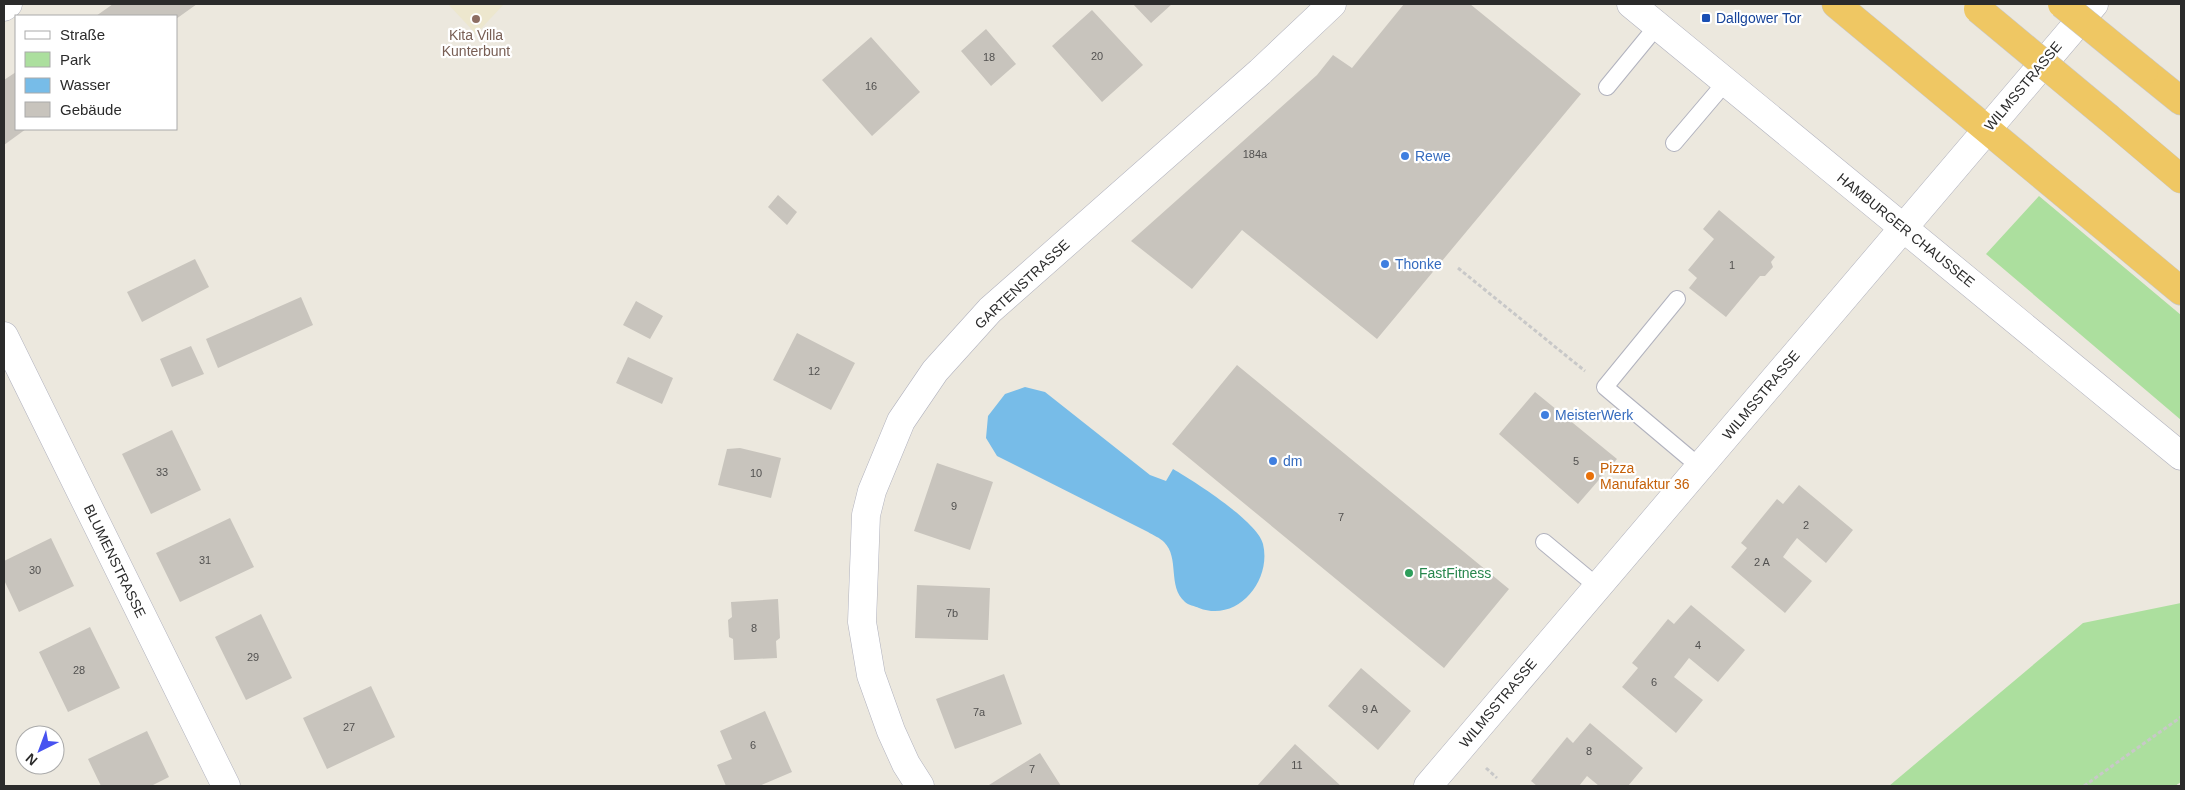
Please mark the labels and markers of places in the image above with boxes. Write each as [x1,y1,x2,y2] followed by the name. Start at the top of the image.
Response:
[1716,10,1802,26] place label: Dallgower Tor
[1700,12,1712,24] marker: Dallgower Tor
[470,13,482,25] marker: Kita Villa Kunterbunt
[442,27,510,59] place label: Kita Villa Kunterbunt
[1415,148,1451,164] place label: Rewe
[1399,150,1411,162] marker: Rewe
[1395,256,1442,272] place label: Thonke
[1379,258,1391,270] marker: Thonke
[1555,407,1634,423] place label: MeisterWerk
[1539,409,1551,421] marker: MeisterWerk
[1283,453,1302,469] place label: dm
[1267,455,1279,467] marker: dm
[1600,460,1690,492] place label: Pizza Manufaktur 36
[1584,470,1596,482] marker: Pizza Manufaktur 36
[1419,565,1491,581] place label: FastFitness
[1403,567,1415,579] marker: FastFitness

